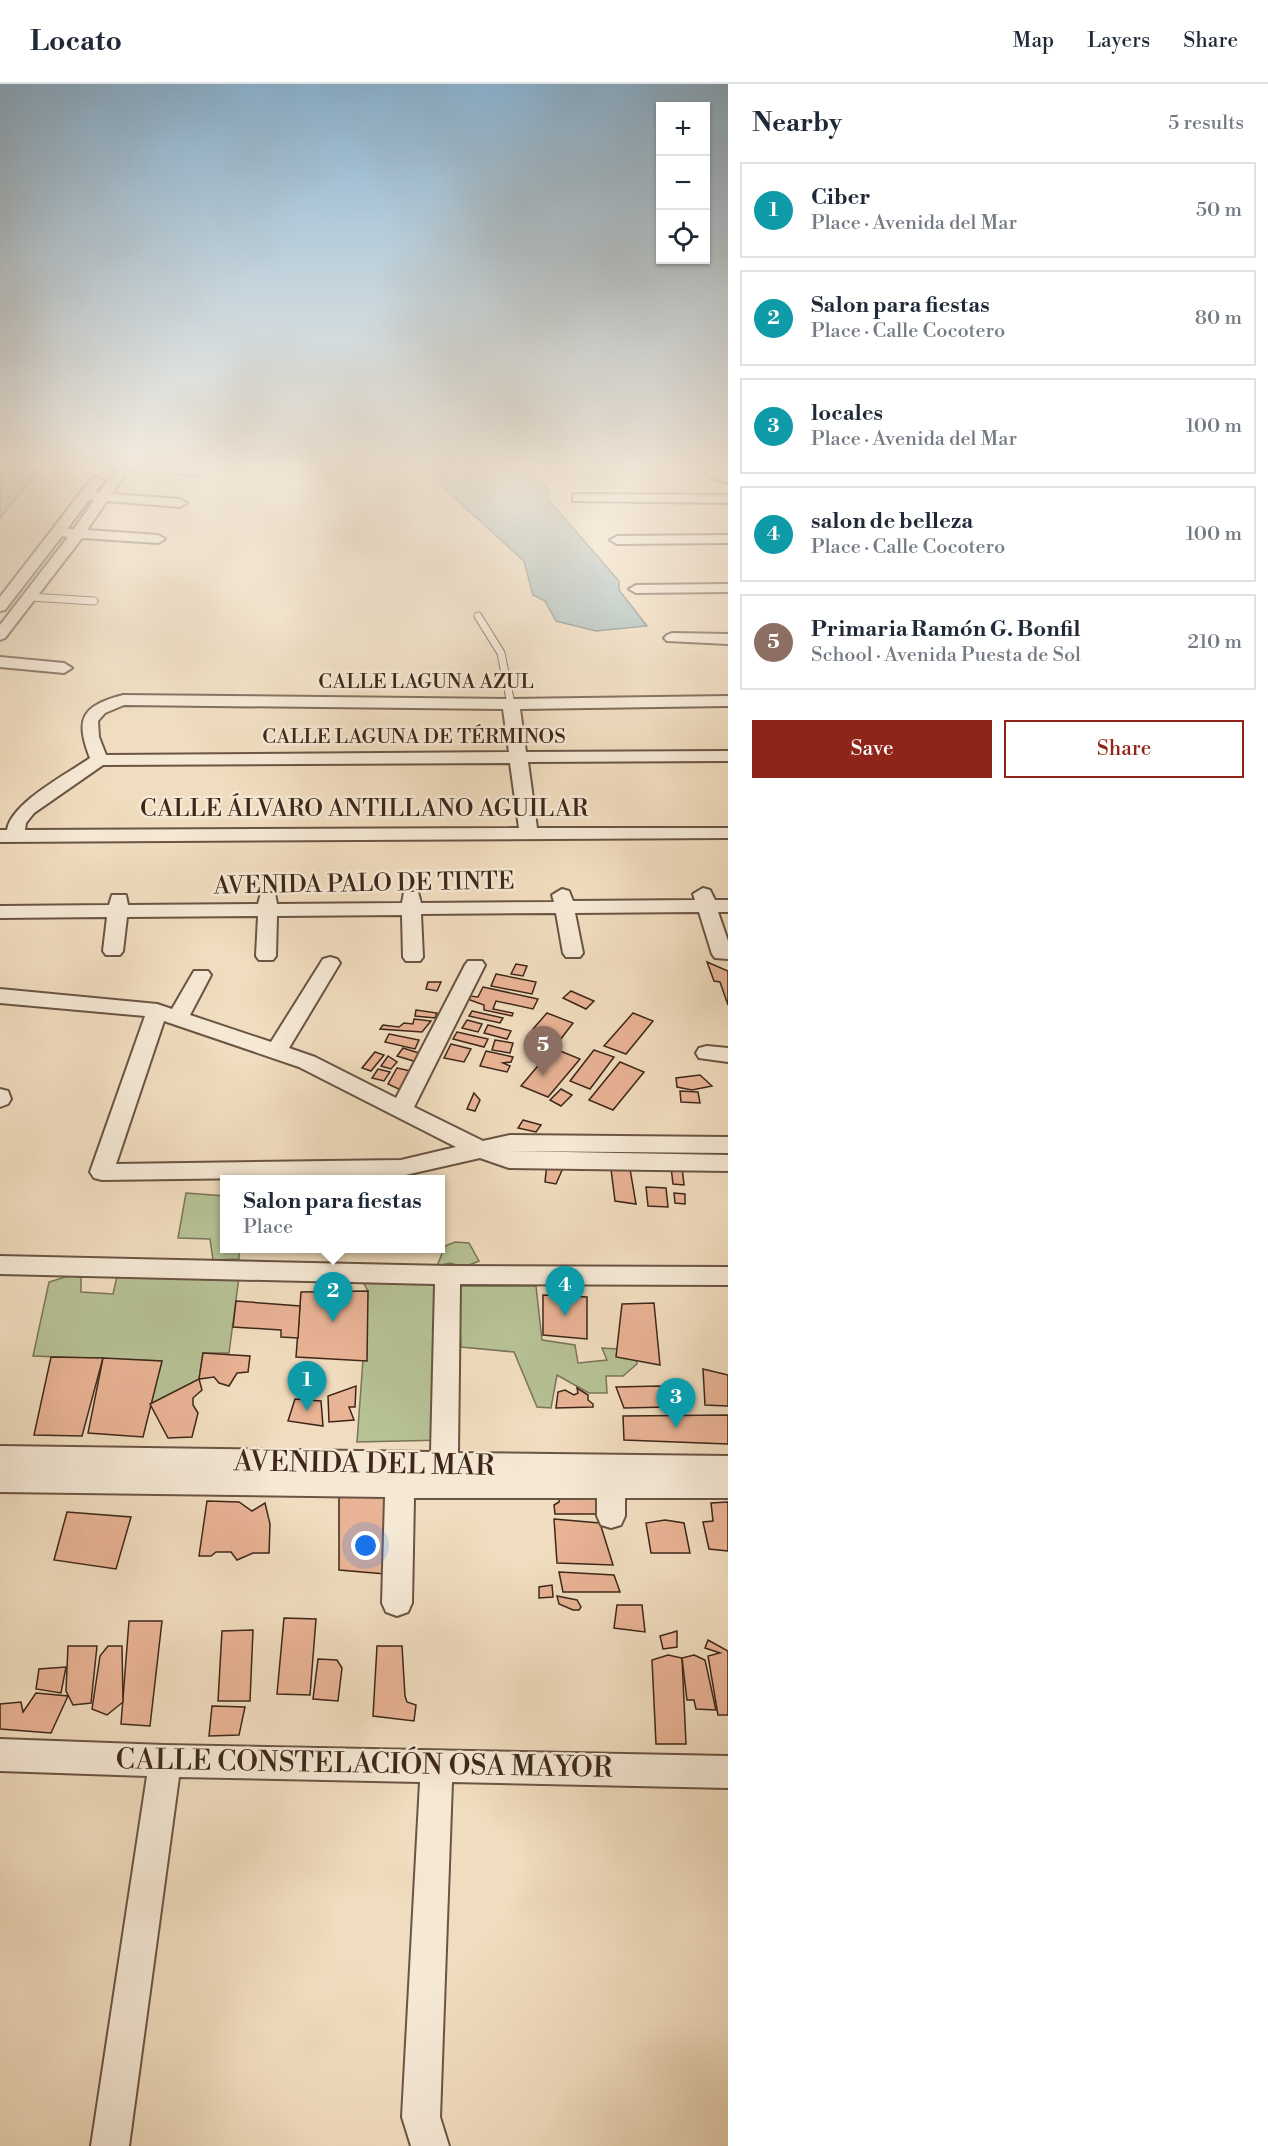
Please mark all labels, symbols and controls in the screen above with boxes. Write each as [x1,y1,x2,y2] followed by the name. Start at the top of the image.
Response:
[30,24,122,59] text: Locato
[1013,28,1054,54] text: Map
[1087,28,1150,54] text: Layers
[1183,28,1238,54] text: Share
[656,102,710,264] map controls
[656,102,710,156] button: +
[752,107,842,139] text: Nearby
[1168,111,1244,136] text: 5 results
[656,156,710,210] button: −
[811,184,870,211] text: Ciber
[769,198,778,223] text: 1
[1196,198,1242,223] text: 50 m
[656,210,710,264] button: locate
[811,211,1017,236] text: Place · Avenida del Mar
[811,292,990,319] text: Salon para fiestas
[767,306,780,331] text: 2
[1195,306,1242,331] text: 80 m
[811,319,1005,344] text: Place · Calle Cocotero
[811,400,883,427] text: locales
[767,414,780,439] text: 3
[1186,414,1242,439] text: 100 m
[811,427,1017,452] text: Place · Avenida del Mar
[811,508,973,535] text: salon de belleza
[767,522,780,547] text: 4
[1186,522,1242,547] text: 100 m
[811,535,1005,560] text: Place · Calle Cocotero
[811,616,1080,643] text: Primaria Ramón G. Bonfil
[767,630,780,655] text: 5
[1187,630,1242,655] text: 210 m
[811,643,1081,668] text: School · Avenida Puesta de Sol
[318,670,534,695] street label: CALLE LAGUNA AZUL
[752,720,992,778] button: Save
[1004,720,1244,778] button: Share
[262,724,566,750] street label: CALLE LAGUNA DE TÉRMINOS
[140,793,589,824] street label: CALLE ÁLVARO ANTILLANO AGUILAR
[212,866,515,902] street label: AVENIDA PALO DE TINTE
[524,1026,562,1076] pin: 5
[220,1175,445,1253] popup
[243,1188,422,1215] text: Salon para fiestas
[243,1215,293,1240] text: Place
[546,1266,584,1316] pin: 4
[314,1272,352,1322] pin: 2
[288,1362,326,1411] pin: 1
[656,1378,696,1428] pin: 3
[232,1444,495,1484] street label: AVENIDA DEL MAR
[351,1531,380,1560] your location
[115,1740,613,1786] street label: CALLE CONSTELACIÓN OSA MAYOR

